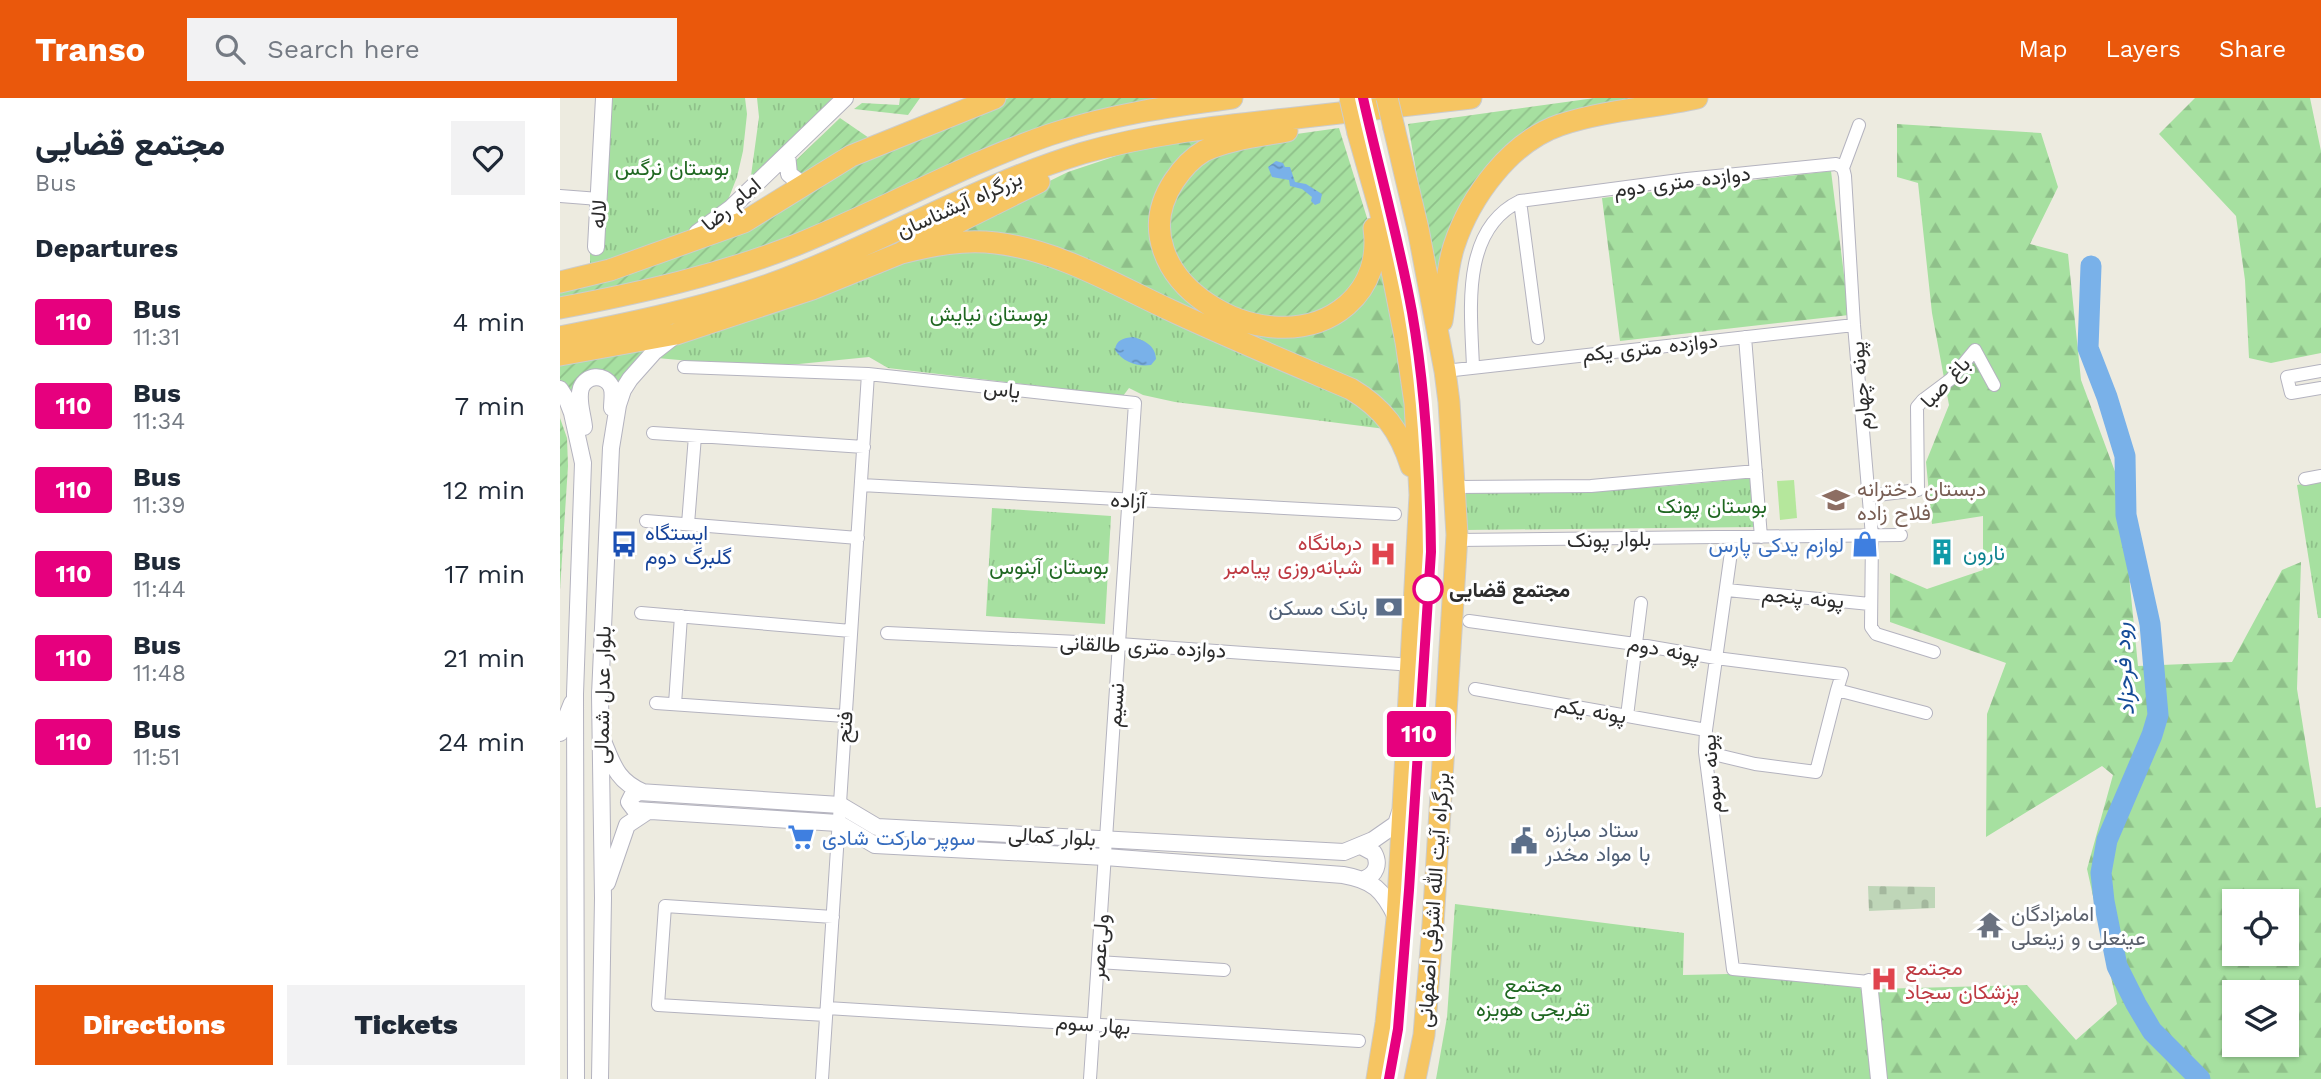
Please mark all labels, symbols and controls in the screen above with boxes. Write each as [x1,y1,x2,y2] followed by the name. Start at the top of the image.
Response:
[187,18,677,81] search box
[35,30,145,69] text: Transo
[211,30,249,68] icon: search
[267,34,420,64] text: Search here
[2019,35,2067,63] text: Map
[2105,35,2181,63] text: Layers
[2219,35,2286,63] text: Share
[451,121,525,195] button: heart
[35,124,225,163] text: مجتمع قضایی
[615,155,729,181] park label: بوستان نرگس
[1612,160,1752,204] street label: دوازده متری دوم
[892,165,1026,244] street label: بزرگراه آبشناسان
[35,170,76,197] text: Bus
[696,172,767,238] street label: امام رضا
[585,199,611,229] street label: لاله
[35,233,178,263] text: Departures
[133,294,181,324] text: Bus
[930,301,1048,327] park label: بوستان نیایش
[452,307,525,337] text: 4 min
[55,308,92,336] text: 110
[133,324,180,351] text: 11:31
[1581,327,1719,369] street label: دوازده متری یکم
[1844,340,1878,431] street label: پونه چهارم
[1915,351,1976,414] street label: باغ صبا
[982,375,1022,403] street label: یاس
[133,378,181,408] text: Bus
[455,391,525,421] text: 7 min
[55,392,92,420] text: 110
[133,408,185,435] text: 11:34
[133,462,181,492] text: Bus
[443,475,525,505] text: 12 min
[55,476,92,504] text: 110
[1857,476,1986,527] place label: دبستان دخترانه فلاح زاده
[1821,485,1851,515] school or university icon: دبستان دخترانه فلاح زاده
[1110,487,1148,515] street label: آزاده
[133,492,185,519] text: 11:39
[1657,493,1767,520] park label: بوستان پونک
[645,520,732,571] place label: ایستگاه گلبرگ دوم
[1567,526,1651,554] street label: بلوار پونک
[609,529,639,559] bus stop icon: ایستگاه گلبرگ دوم
[1850,529,1880,559] shop icon: لوازم یدکی پارس
[1222,530,1362,581] place label: درمانگاه شبانه‌روزی پیامبر
[1709,532,1844,559] place label: لوازم یدکی پارس
[1927,537,1957,567] building icon: نارون
[1368,539,1398,569] hospital icon: درمانگاه شبانه‌روزی پیامبر
[1963,540,2005,566] place label: نارون
[133,546,181,576] text: Bus
[989,554,1109,580] park label: بوستان آبنوس
[444,559,525,589] text: 17 min
[55,560,92,588] text: 110
[1413,574,1443,604] marker: مجتمع قضایی
[133,576,186,603] text: 11:44
[1449,577,1570,604] place label: مجتمع قضایی
[1761,581,1845,615] street label: پونه پنجم
[1374,592,1404,622] bank icon: بانک مسکن
[1269,595,1368,620] place label: بانک مسکن
[2108,622,2141,716] water label: رود فرحزاد
[588,626,617,764] street label: بلوار عدل شمالی
[1059,629,1227,664] street label: دوازده متری طالقانی
[133,630,181,660] text: Bus
[1626,630,1702,670] street label: پونه دوم
[443,643,525,673] text: 21 min
[55,644,92,672] text: 110
[133,660,186,687] text: 11:48
[1101,682,1131,728] street label: نسیم
[1553,691,1628,730] street label: پونه یکم
[830,710,860,744] street label: فتح
[1379,711,1459,757] line badge: 110
[133,714,181,744] text: Bus
[1401,720,1437,748] text: 110
[438,727,525,757] text: 24 min
[55,728,92,756] text: 110
[1695,733,1729,815] street label: پونه سوم
[133,744,180,771] text: 11:51
[1412,772,1455,1028] street label: بزرگراه آیت الله اشرفی اصفهانی
[1544,817,1650,867] place label: ستاد مبارزه با مواد مخدر
[1007,821,1097,852] street label: بلوار کمالی
[786,822,816,852] supermarket icon: سوپر مارکت شادی
[822,825,975,852] place label: سوپر مارکت شادی
[1509,826,1539,856] public building icon: ستاد مبارزه با مواد مخدر
[2222,889,2299,1057] map controls
[2222,889,2299,966] button: locate
[2011,901,2146,951] place label: امامزادگان عینعلی و زینعلی
[1975,910,2005,940] temple icon: امامزادگان عینعلی و زینعلی
[1084,913,1115,982] street label: ولی‌عصر
[1905,955,2019,1006] place label: مجتمع پزشکان سجاد
[1869,964,1899,994] hospital icon: مجتمع پزشکان سجاد
[1476,972,1590,1022] park label: مجتمع تفریحی هویزه
[2222,980,2299,1057] button: layers
[35,985,273,1065] button: Directions
[287,985,525,1065] button: Tickets
[1055,1009,1131,1041] street label: بهار سوم

